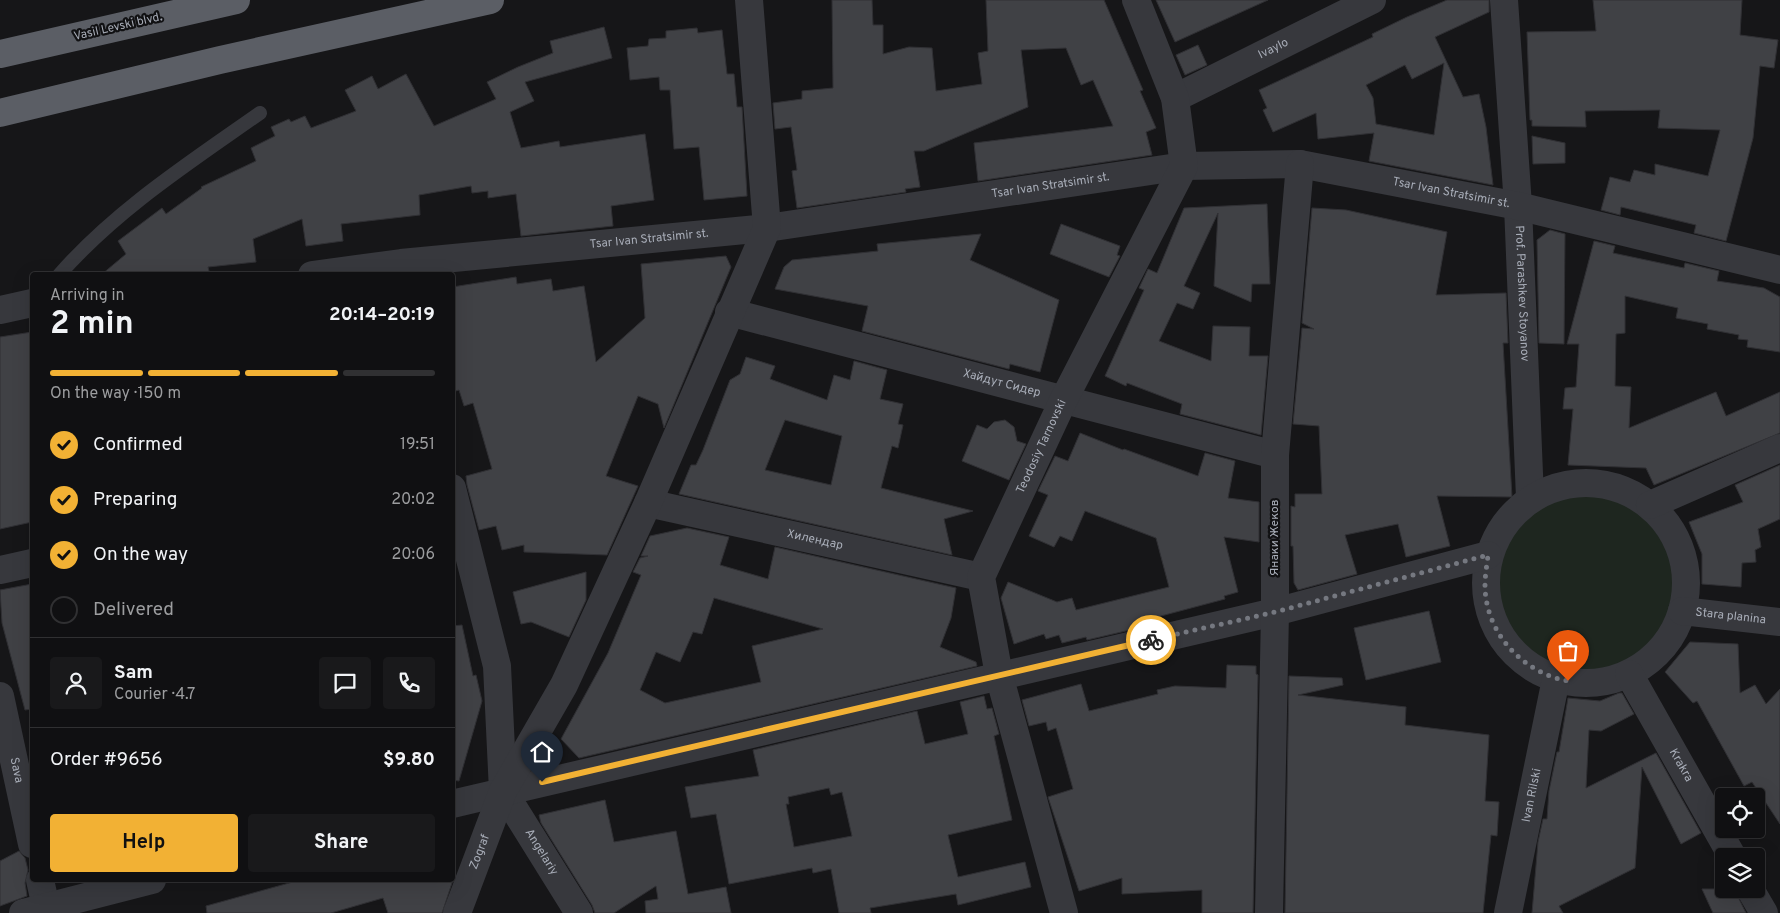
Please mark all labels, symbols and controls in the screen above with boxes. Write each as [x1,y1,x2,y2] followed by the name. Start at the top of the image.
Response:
[72,9,164,45] street label: Vasil Levski blvd.
[1256,35,1292,63] street label: Ivaylo
[990,169,1111,203] street label: Tsar Ivan Stratsimir st.
[1391,174,1511,212] street label: Tsar Ivan Stratsimir st.
[1511,225,1532,362] street label: Prof. Parashkev Stoyanov
[589,226,709,253] street label: Tsar Ivan Stratsimir st.
[50,286,125,306] text: Arriving in
[329,303,435,327] text: 20:14–20:19
[50,305,134,345] text: 2 min
[961,366,1043,401] street label: Хайдут Сидер
[50,384,181,404] text: On the way · 150 m
[1013,397,1070,496] street label: Teodosiy Tarnovski
[50,431,78,459] icon: check
[93,433,183,457] text: Confirmed
[400,435,435,455] text: 19:51
[50,486,78,514] icon: check
[93,488,177,512] text: Preparing
[391,490,435,510] text: 20:02
[1267,500,1283,576] street label: Янаки Жеков
[785,526,845,554] street label: Хилендар
[50,541,78,569] icon: check
[93,543,188,567] text: On the way
[392,545,435,565] text: 20:06
[93,598,174,622] text: Delivered
[1695,605,1767,628] street label: Stara planina
[1126,615,1176,665] courier
[1137,626,1165,654] icon: bike
[1547,630,1589,681] pin
[1554,637,1582,665] icon: bag
[50,657,102,709] button: person
[319,657,371,709] button: chat
[383,657,435,709] button: phone
[114,661,153,685] text: Sam
[114,685,195,705] text: Courier · 4.7
[521,731,563,782] pin
[528,738,556,766] icon: home
[1665,746,1697,785] street label: Krakra
[50,748,163,772] text: Order #9656
[383,748,435,772] text: $9.80
[6,756,27,785] street label: Sava
[1519,767,1545,824] street label: Ivan Rilski
[1715,788,1765,898] map controls
[1715,788,1765,838] button: locate
[50,814,238,872] button: Help
[248,814,435,872] button: Share
[521,826,562,879] street label: Angelariy
[466,832,494,872] street label: Zograf
[1715,848,1765,898] button: layers

